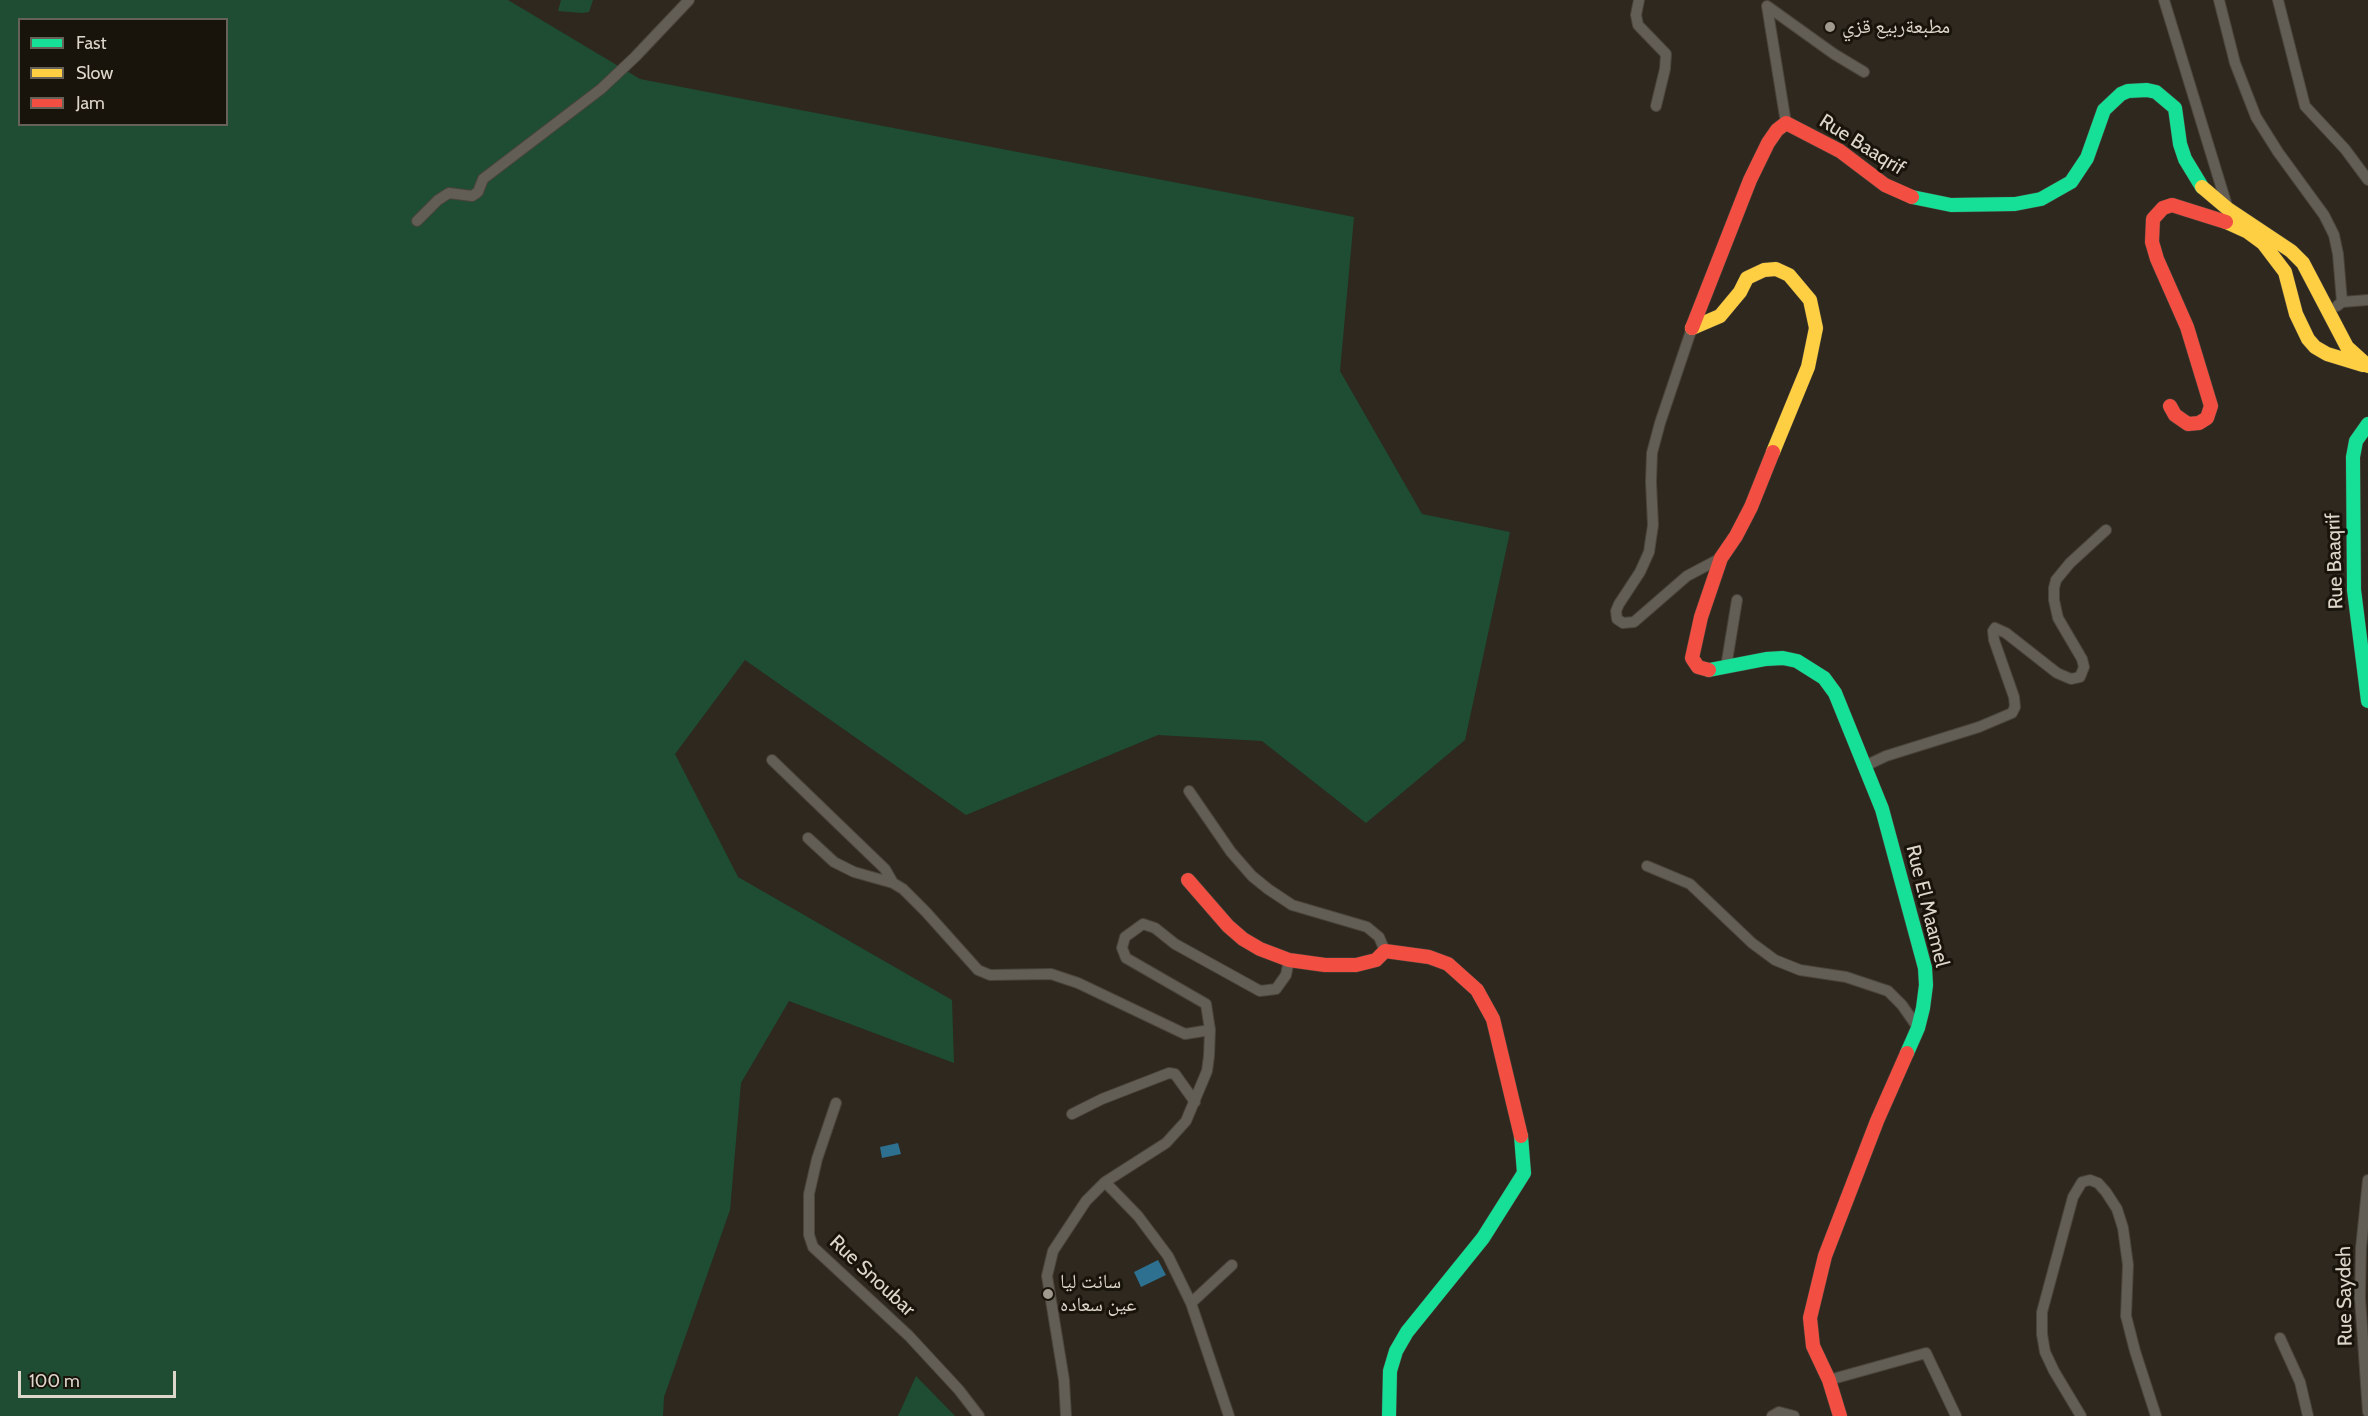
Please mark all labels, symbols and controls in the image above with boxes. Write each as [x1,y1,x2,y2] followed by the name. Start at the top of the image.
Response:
[1842,15,1950,39] place label: مطبعةربيع قزي
[18,18,228,126] legend
[1823,20,1837,34] marker: مطبعةربيع قزي
[76,32,107,54] text: Fast
[76,62,113,84] text: Slow
[76,92,105,114] text: Jam
[1815,109,1909,181] street label: Rue Baaqrif
[2321,512,2349,610] street label: Rue Baaqrif
[1900,842,1954,970] street label: Rue El Maamel
[824,1230,920,1322] street label: Rue Snoubar
[2332,1246,2358,1346] street label: Rue Saydeh
[1060,1270,1136,1317] place label: سانت ليا عين سعاده
[1041,1287,1055,1301] marker: سانت ليا عين سعاده
[21,1359,178,1397] scale bar
[29,1370,80,1392] text: 100 m

